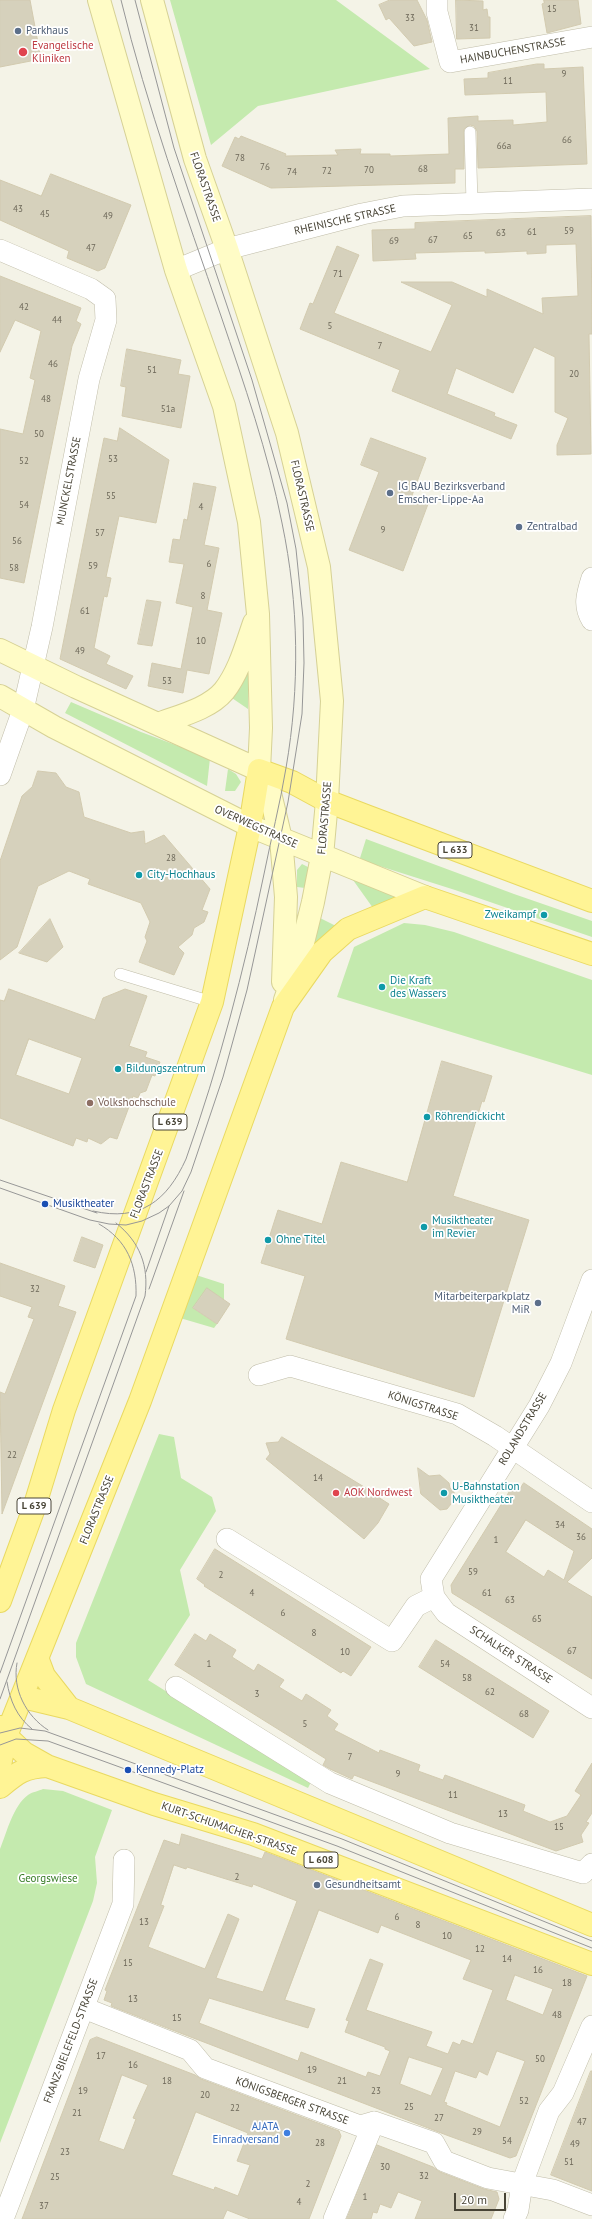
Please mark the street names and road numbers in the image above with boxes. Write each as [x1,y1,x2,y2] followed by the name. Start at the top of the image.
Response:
[459,35,567,67] street label: HAINBUCHENSTRASSE
[187,150,223,224] street label: FLORASTRASSE
[293,202,397,238] street label: RHEINISCHE STRASSE
[54,436,84,526] street label: MUNCKELSTRASSE
[287,459,317,533] street label: FLORASTRASSE
[315,781,335,855] street label: FLORASTRASSE
[212,803,300,851] street label: OVERWEGSTRASSE
[438,842,472,858] road number: L 633
[153,1114,187,1130] road number: L 639
[128,1148,166,1220] street label: FLORASTRASSE
[386,1388,460,1424] street label: KÖNIGSTRASSE
[496,1390,550,1468] street label: ROLANDSTRASSE
[77,1474,117,1546] street label: FLORASTRASSE
[17,1498,51,1514] road number: L 639
[467,1623,555,1687] street label: SCHALKER STRASSE
[160,1800,298,1858] street label: KURT-SCHUMACHER-STRASSE
[304,1852,338,1868] road number: L 608
[41,1977,101,2105] street label: FRANZ-BIELEFELD-STRASSE
[234,2074,350,2128] street label: KÖNIGSBERGER STRASSE

